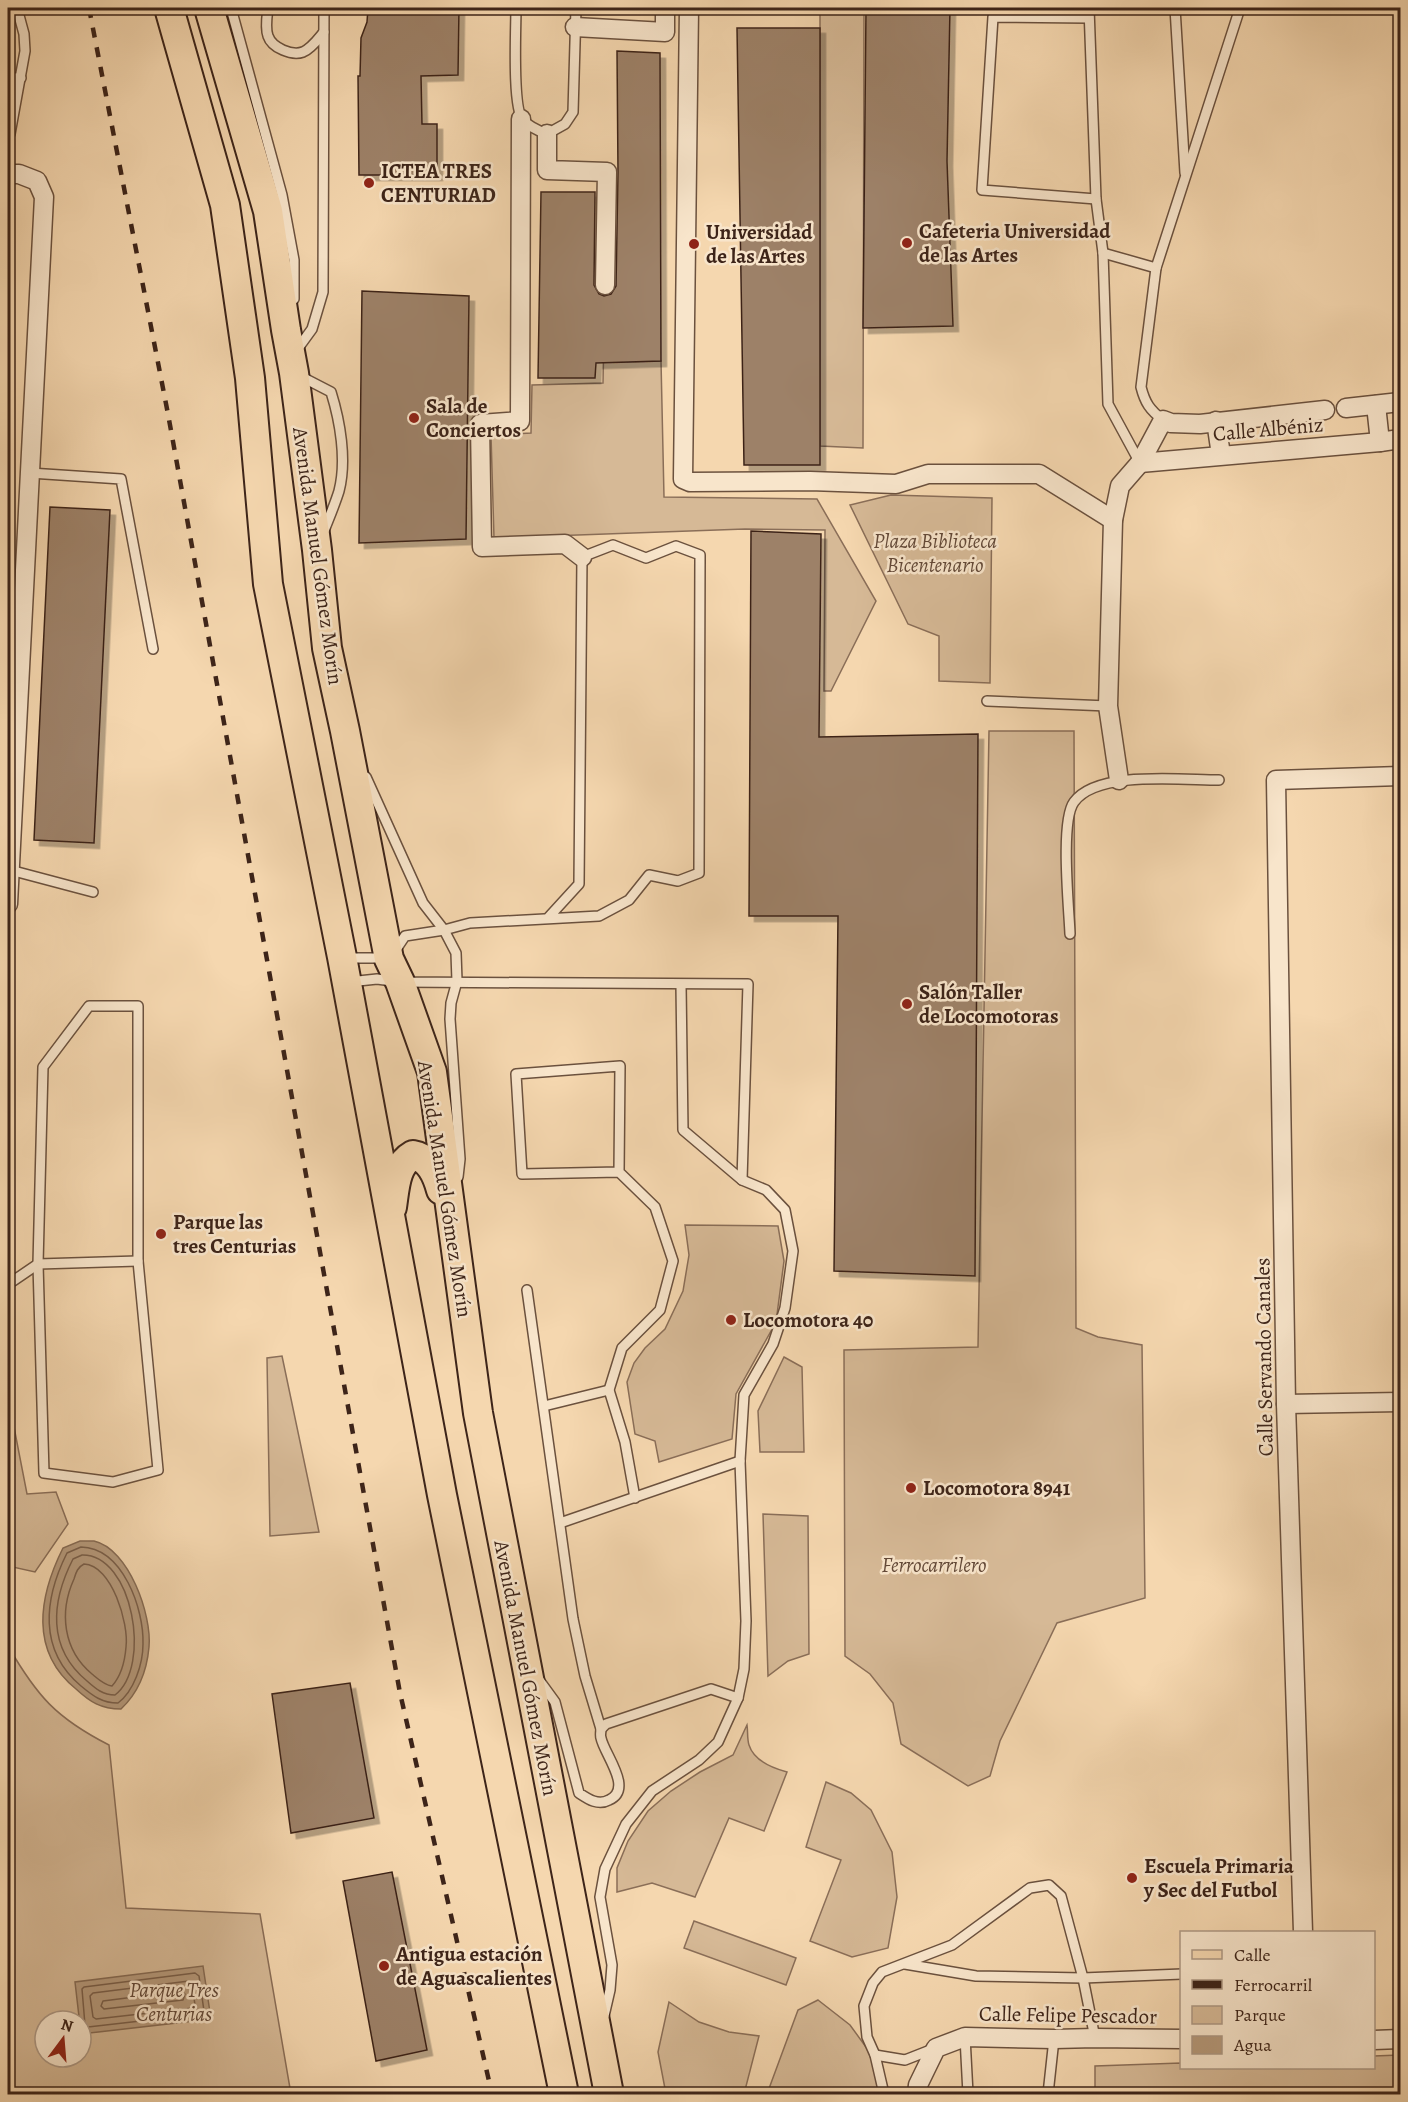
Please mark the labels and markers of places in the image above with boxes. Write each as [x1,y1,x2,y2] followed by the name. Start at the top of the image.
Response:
[381,157,496,209] place label: ICTEA TRES CENTURIAD
[362,176,376,190] marker: ICTEA TRES CENTURIAD
[919,217,1111,269] place label: Cafeteria Universidad de las Artes
[706,218,813,270] place label: Universidad de las Artes
[900,236,914,250] marker: Cafeteria Universidad de las Artes
[687,237,701,251] marker: Universidad de las Artes
[426,392,521,444] place label: Sala de Conciertos
[407,411,421,425] marker: Sala de Conciertos
[919,978,1059,1030] place label: Salón Taller de Locomotoras
[900,997,914,1011] marker: Salón Taller de Locomotoras
[173,1208,296,1260] place label: Parque las tres Centurias
[154,1227,168,1241] marker: Parque las tres Centurias
[743,1306,874,1334] place label: Locomotora 40
[724,1313,738,1327] marker: Locomotora 40
[923,1474,1071,1502] place label: Locomotora 8941
[904,1481,918,1495] marker: Locomotora 8941
[1143,1852,1295,1904] place label: Escuela Primaria y Sec del Futbol
[1125,1871,1139,1885] marker: Escuela Primaria y Sec del Futbol
[395,1940,552,1992] place label: Antigua estación de Aguascalientes
[377,1959,391,1973] marker: Antigua estación de Aguascalientes

